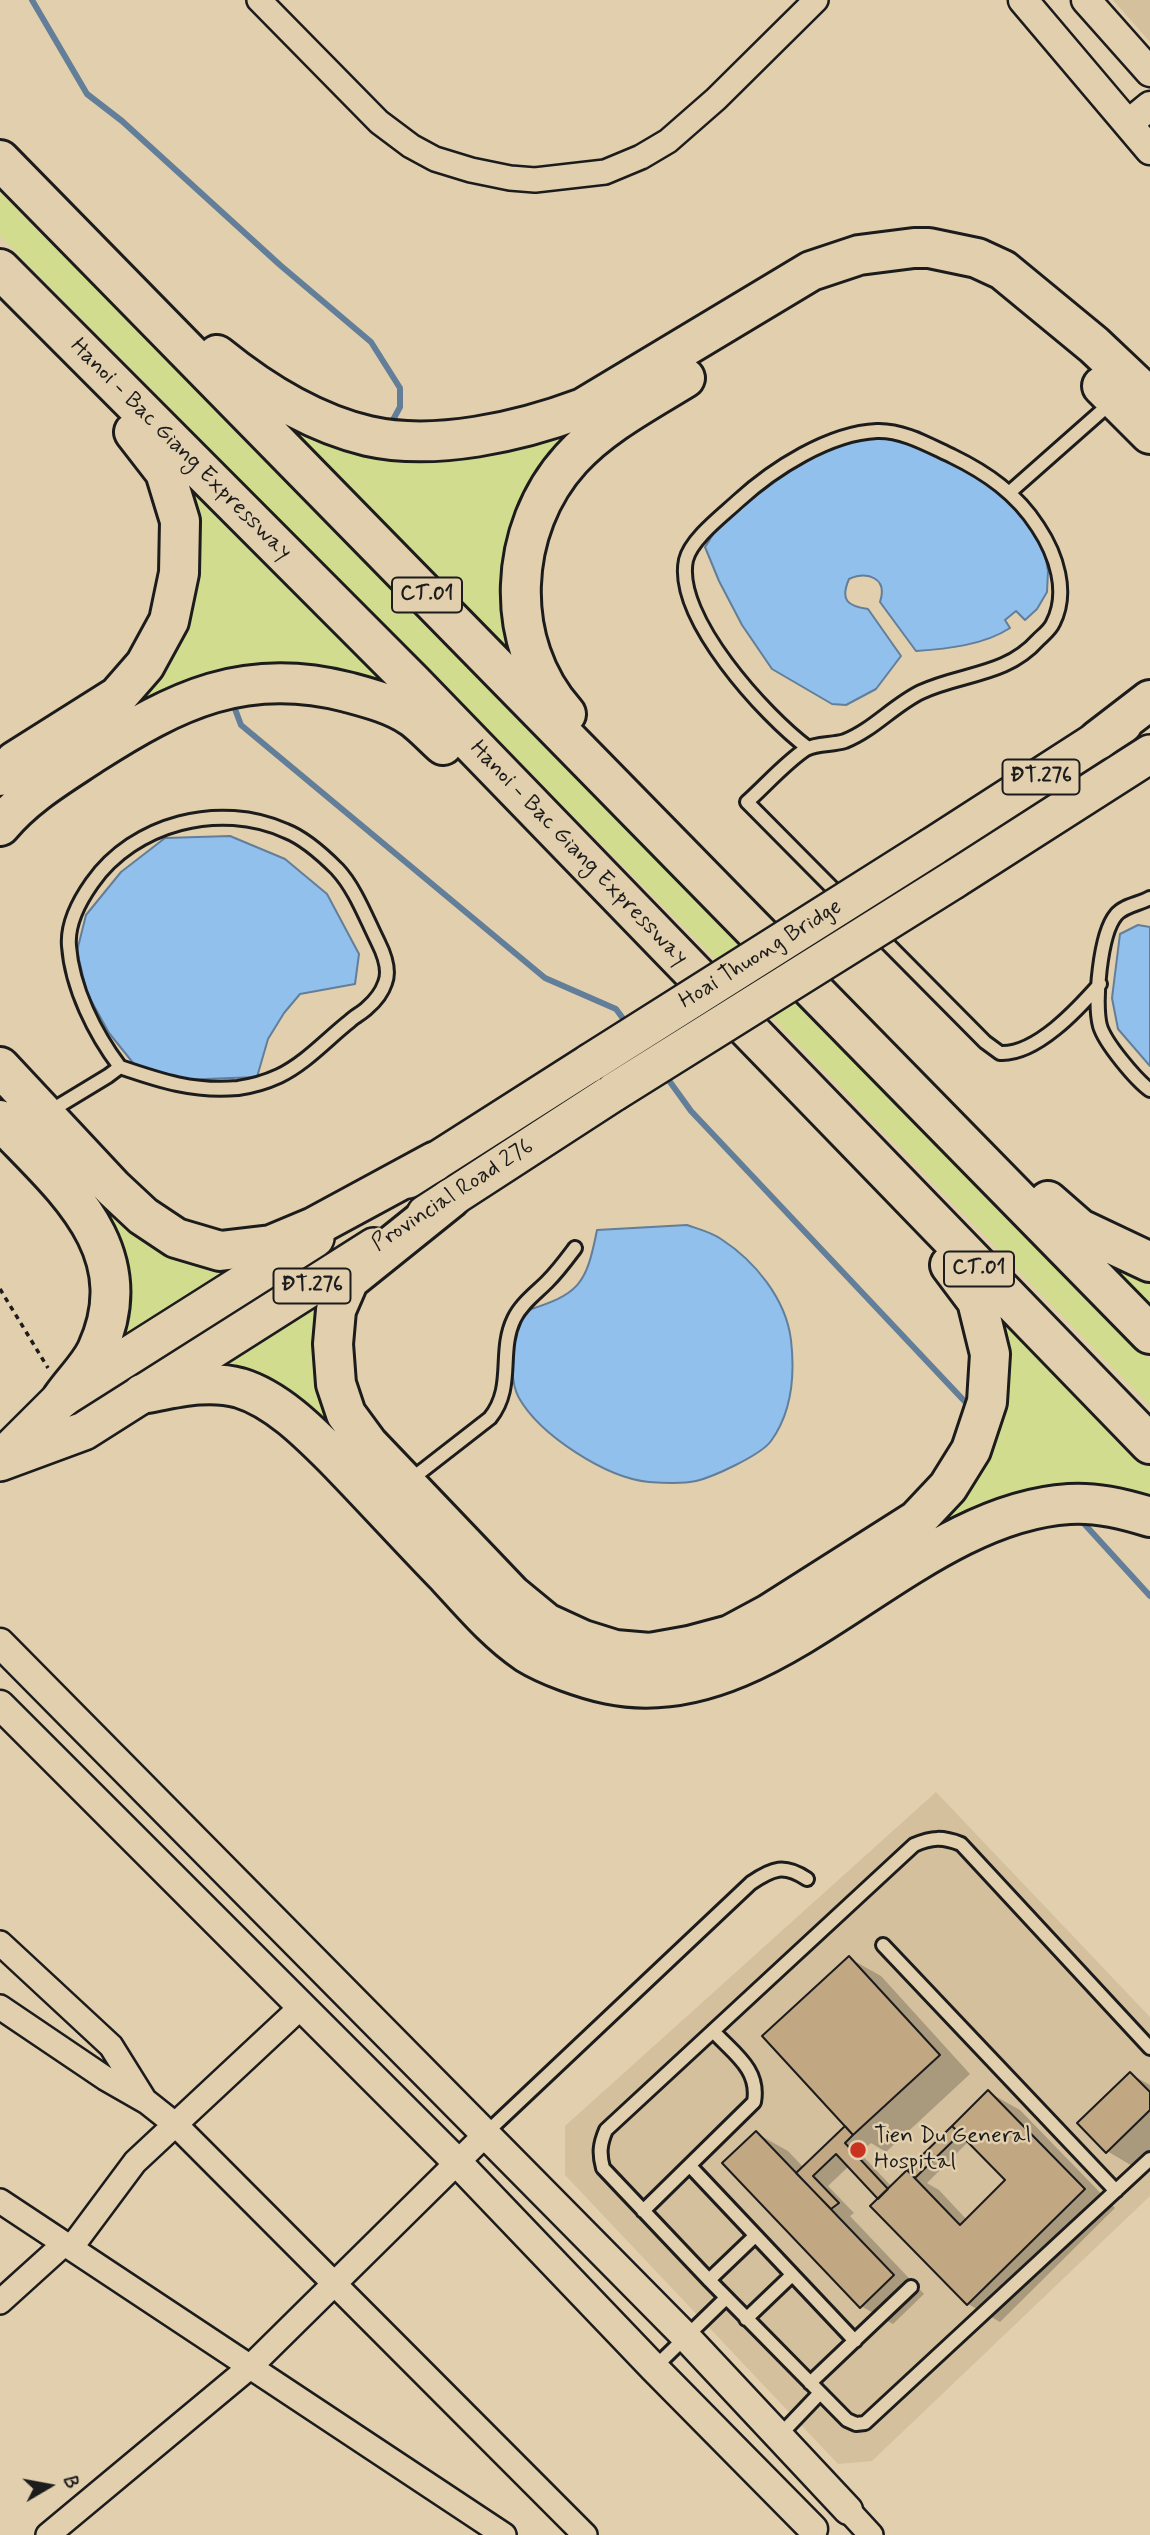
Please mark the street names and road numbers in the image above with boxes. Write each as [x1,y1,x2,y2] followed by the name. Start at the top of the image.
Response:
[63,333,297,567] street label: Hanoi - Bac Giang Expressway
[392,578,462,612] road number: CT.01
[463,736,693,972] street label: Hanoi - Bac Giang Expressway
[1002,760,1080,794] road number: ĐT.276
[675,894,847,1016] street label: Hoai Thuong Bridge
[367,1134,539,1258] street label: Provincial Road 276
[944,1252,1014,1286] road number: CT.01
[274,1268,350,1304] road number: ĐT.276

